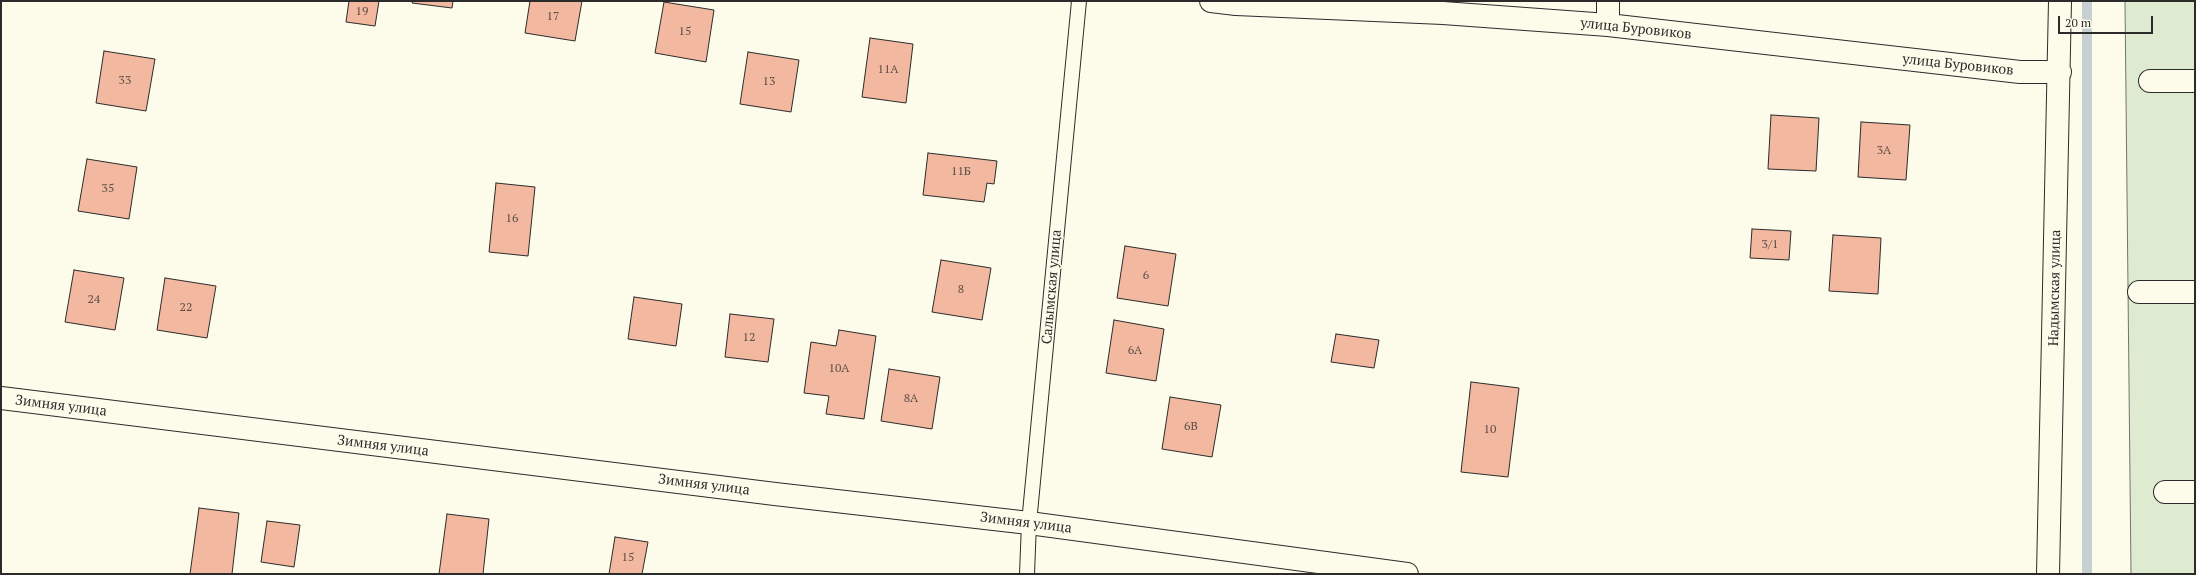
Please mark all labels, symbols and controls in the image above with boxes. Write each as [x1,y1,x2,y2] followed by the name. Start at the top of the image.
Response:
[356,5,368,19] house number: 19
[2060,8,2155,34] scale bar
[547,10,559,24] house number: 17
[1580,15,1692,43] street label: улица Буровиков
[2065,15,2091,30] text: 20 m
[679,25,691,39] house number: 15
[1902,51,2014,79] street label: улица Буровиков
[878,63,898,77] house number: 11А
[119,74,131,88] house number: 33
[763,75,775,89] house number: 13
[1877,144,1891,158] house number: 3А
[951,165,971,179] house number: 11Б
[102,182,114,196] house number: 35
[506,212,518,226] house number: 16
[1039,229,1065,345] street label: Салымская улица
[2046,230,2064,346] street label: Надымская улица
[1762,238,1778,252] house number: 3/1
[1143,269,1149,283] house number: 6
[958,283,964,297] house number: 8
[88,293,100,307] house number: 24
[180,301,192,315] house number: 22
[743,331,755,345] house number: 12
[1128,344,1142,358] house number: 6А
[829,362,849,376] house number: 10А
[14,392,108,420] street label: Зимняя улица
[904,392,918,406] house number: 8А
[1184,420,1198,434] house number: 6В
[1484,423,1496,437] house number: 10
[336,432,430,460] street label: Зимняя улица
[657,471,751,499] street label: Зимняя улица
[979,509,1073,537] street label: Зимняя улица
[622,551,634,565] house number: 15

